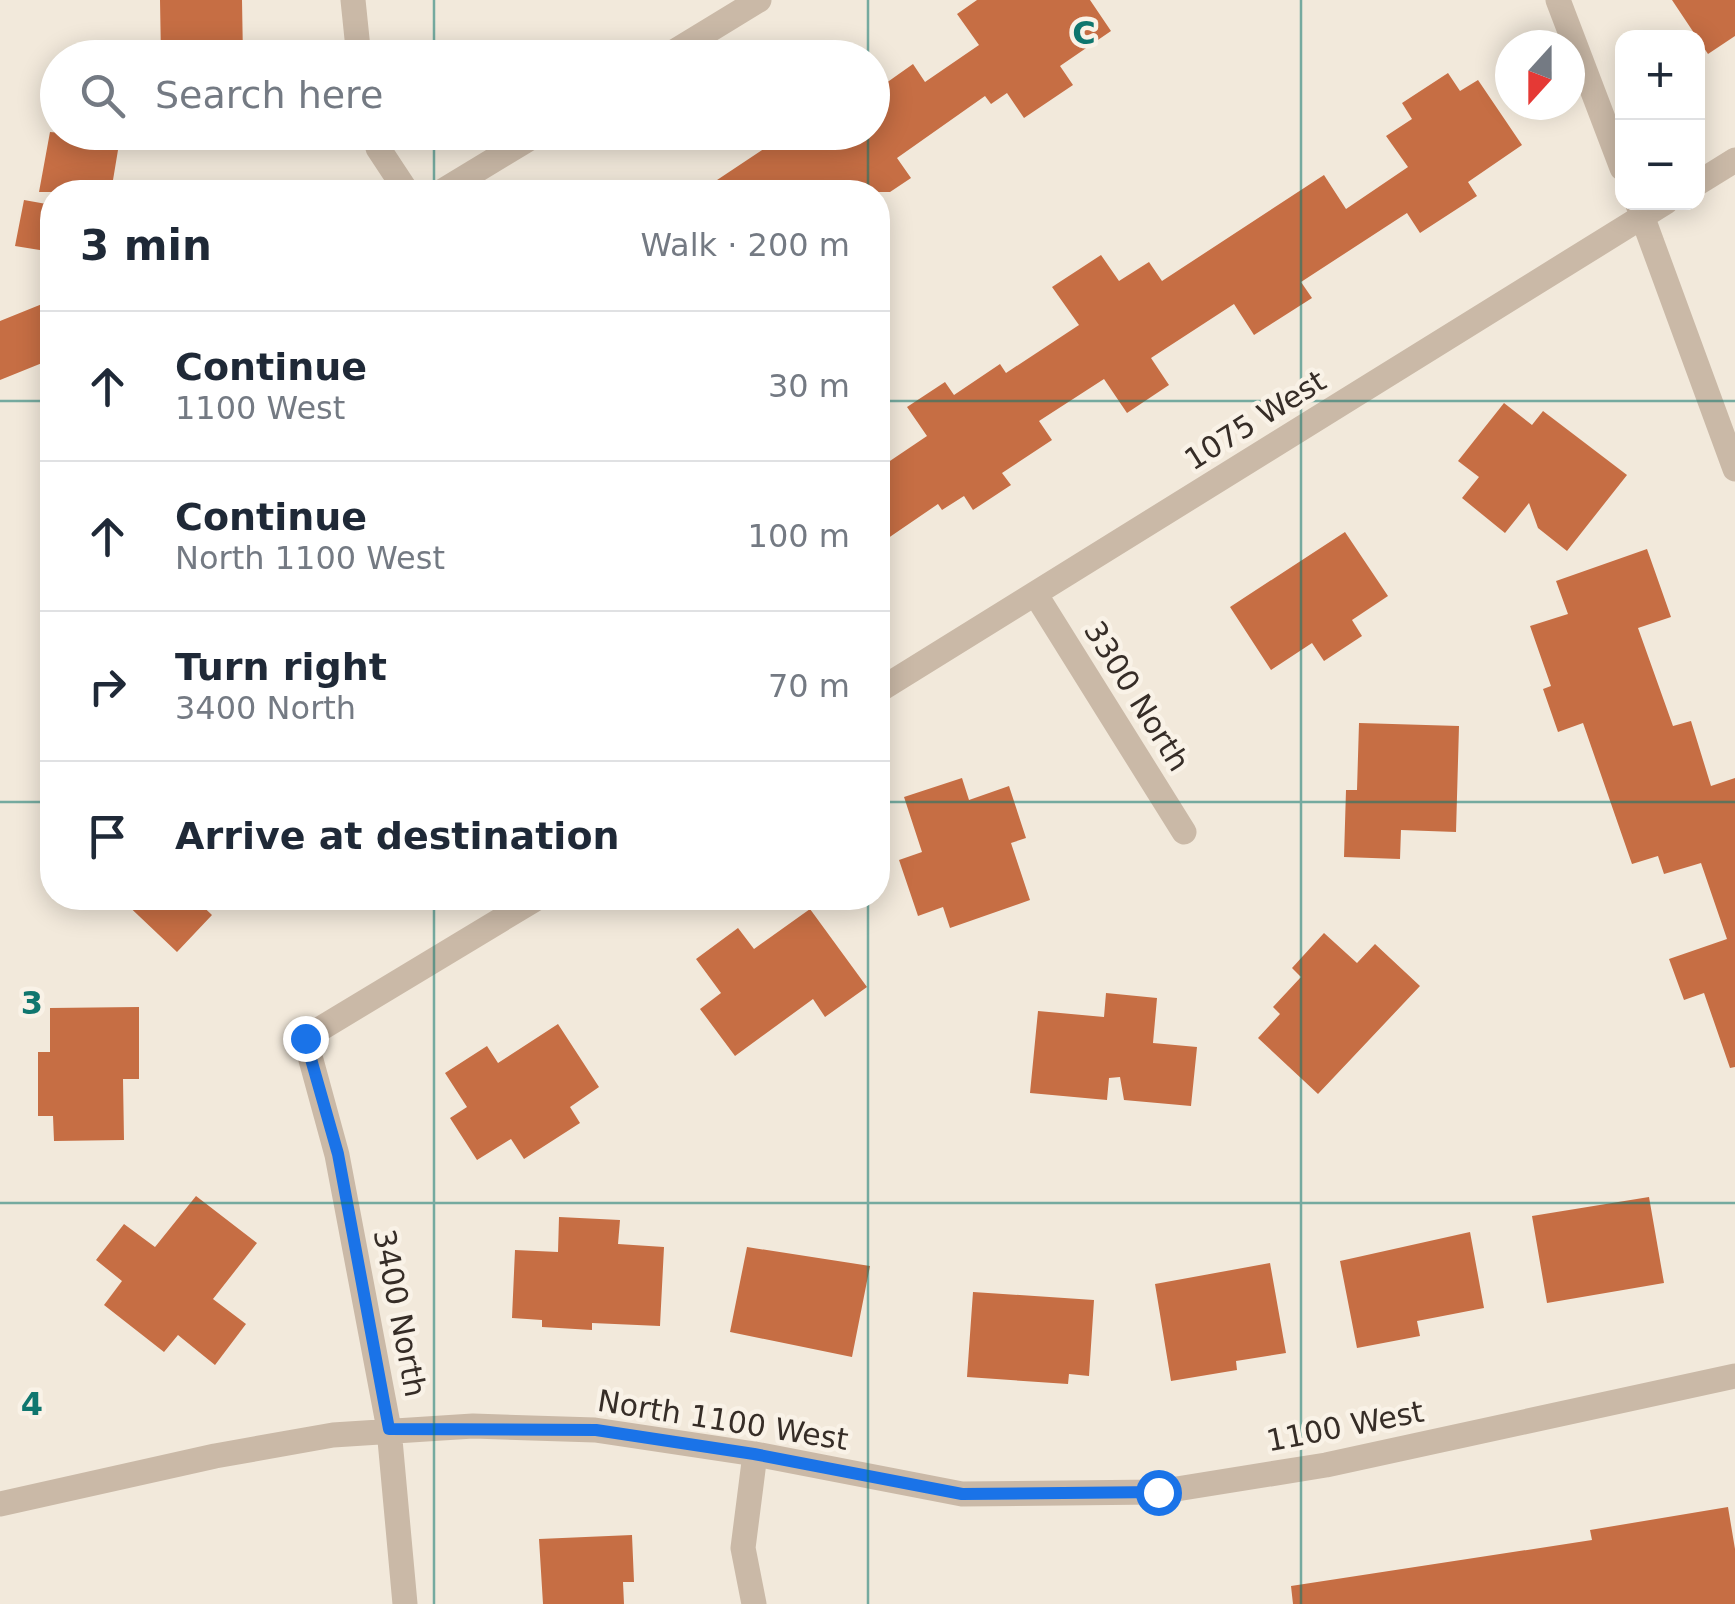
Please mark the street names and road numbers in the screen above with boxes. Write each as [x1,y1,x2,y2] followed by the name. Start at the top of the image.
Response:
[1178,363,1332,477] street label: 1075 West
[1077,615,1197,777] street label: 3300 North
[367,1226,433,1400] street label: 3400 North
[595,1383,851,1457] street label: North 1100 West
[1263,1394,1427,1458] street label: 1100 West

